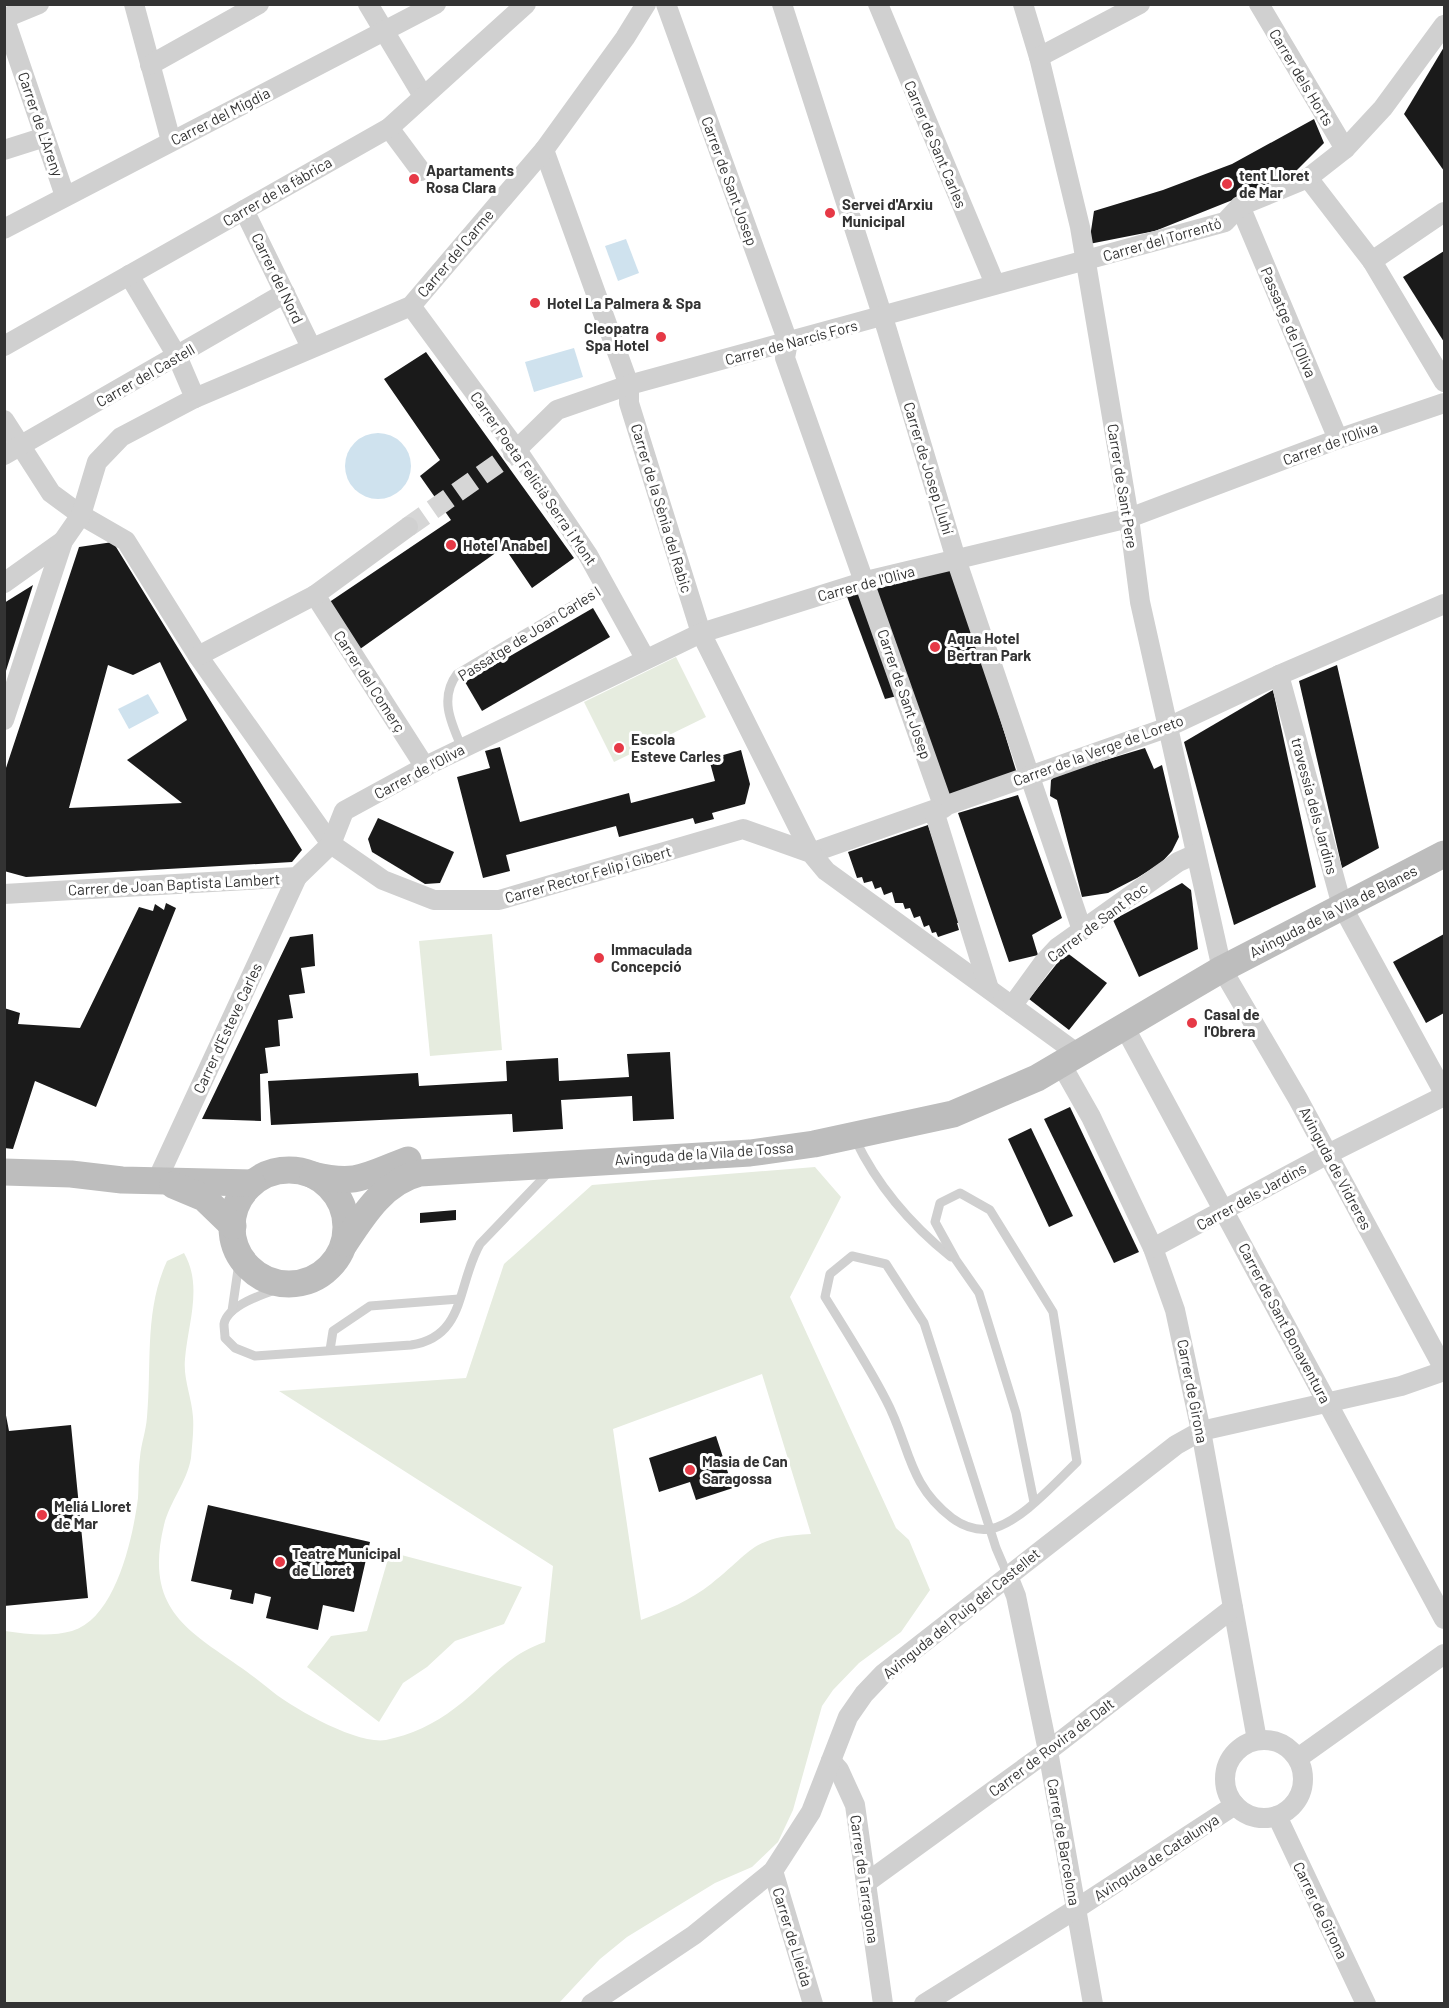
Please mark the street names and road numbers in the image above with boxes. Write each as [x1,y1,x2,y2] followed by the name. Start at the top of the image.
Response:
[1266,25,1338,129] street label: Carrer dels Horts
[15,69,67,179] street label: Carrer de L'Areny
[901,78,971,210] street label: Carrer de Sant Carles
[167,83,273,149] street label: Carrer del Migdia
[698,114,762,248] street label: Carrer de Sant Josep
[219,152,335,230] street label: Carrer de la fàbrica
[413,205,497,301] street label: Carrer del Carme
[1101,213,1223,265] street label: Carrer del Torrentó
[248,230,308,326] street label: Carrer del Nord
[1258,264,1320,380] street label: Passatge de l'Oliva
[723,316,859,368] street label: Carrer de Narcís Fors
[93,340,197,410] street label: Carrer del Castell
[467,388,601,568] street label: Carrer Poeta Felicià Serra i Mont
[900,400,958,536] street label: Carrer de Josep Lluhí
[1280,417,1380,469] street label: Carrer de l'Oliva
[628,421,696,595] street label: Carrer de la Sènia del Rabic
[1104,422,1142,550] street label: Carrer de Sant Pere
[815,561,917,605] street label: Carrer de l'Oliva
[454,582,604,684] street label: Passatge de Joan Carles I
[330,627,410,735] street label: Carrer del Comerç
[874,627,936,761] street label: Carrer de Sant Josep
[1010,711,1186,789] street label: Carrer de la Verge de Loreto
[1288,736,1342,876] street label: travessia dels Jardins
[371,740,467,802] street label: Carrer de l'Oliva
[503,842,673,906] street label: Carrer Rector Felip i Gibert
[1246,861,1420,961] street label: Avinguda de la Vila de Blanes
[67,869,281,899] street label: Carrer de Joan Baptista Lambert
[1043,878,1151,966] street label: Carrer de Sant Roc
[189,960,265,1096] street label: Carrer d'Esteve Carles
[1296,1103,1376,1233] street label: Avinguda de Vidreres
[614,1138,794,1168] street label: Avinguda de la Vila de Tossa
[1193,1158,1309,1234] street label: Carrer dels Jardins
[1235,1240,1335,1406] street label: Carrer de Sant Bonaventura
[1174,1338,1212,1444] street label: Carrer de Girona
[879,1544,1043,1682] street label: Avinguda del Puig del Castellet
[985,1694,1117,1800] street label: Carrer de Rovira de Dalt
[1044,1777,1084,1907] street label: Carrer de Barcelona
[1090,1810,1222,1904] street label: Avinguda de Catalunya
[847,1814,883,1944] street label: Carrer de Tarragona
[1290,1859,1352,1961] street label: Carrer de Girona
[769,1885,817,1989] street label: Carrer de Lleida

